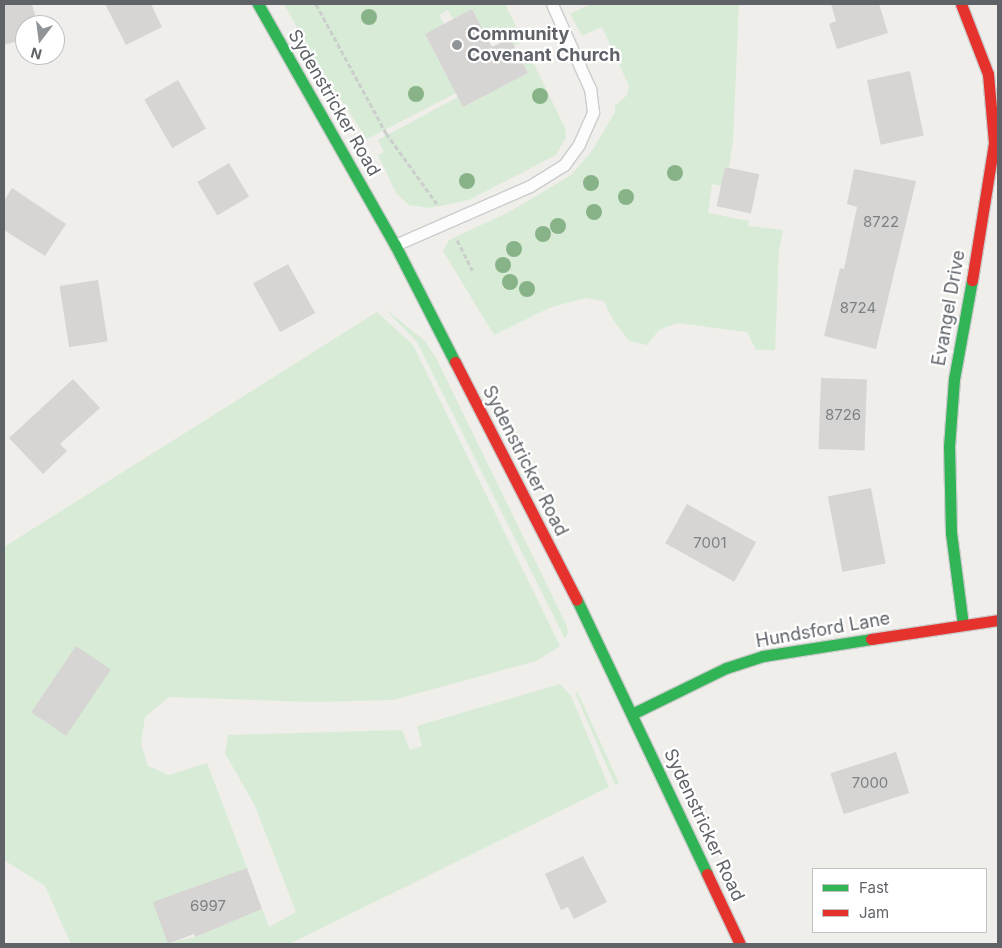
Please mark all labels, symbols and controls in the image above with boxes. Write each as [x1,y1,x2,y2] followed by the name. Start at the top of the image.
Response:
[15,15,65,65] north arrow
[467,24,620,66] place label: Community Covenant Church
[283,26,385,180] street label: Sydenstricker Road
[451,39,463,51] marker: Community Covenant Church
[29,44,44,64] text: N
[863,213,899,231] house number: 8722
[928,248,970,368] street label: Evangel Drive
[840,299,876,317] house number: 8724
[478,382,572,540] street label: Sydenstricker Road
[825,406,861,424] house number: 8726
[693,534,727,552] house number: 7001
[754,608,892,652] street label: Hundsford Lane
[659,745,749,905] street label: Sydenstricker Road
[852,774,888,792] house number: 7000
[812,868,987,933] legend
[859,878,889,897] text: Fast
[190,897,226,915] house number: 6997
[859,903,889,922] text: Jam

